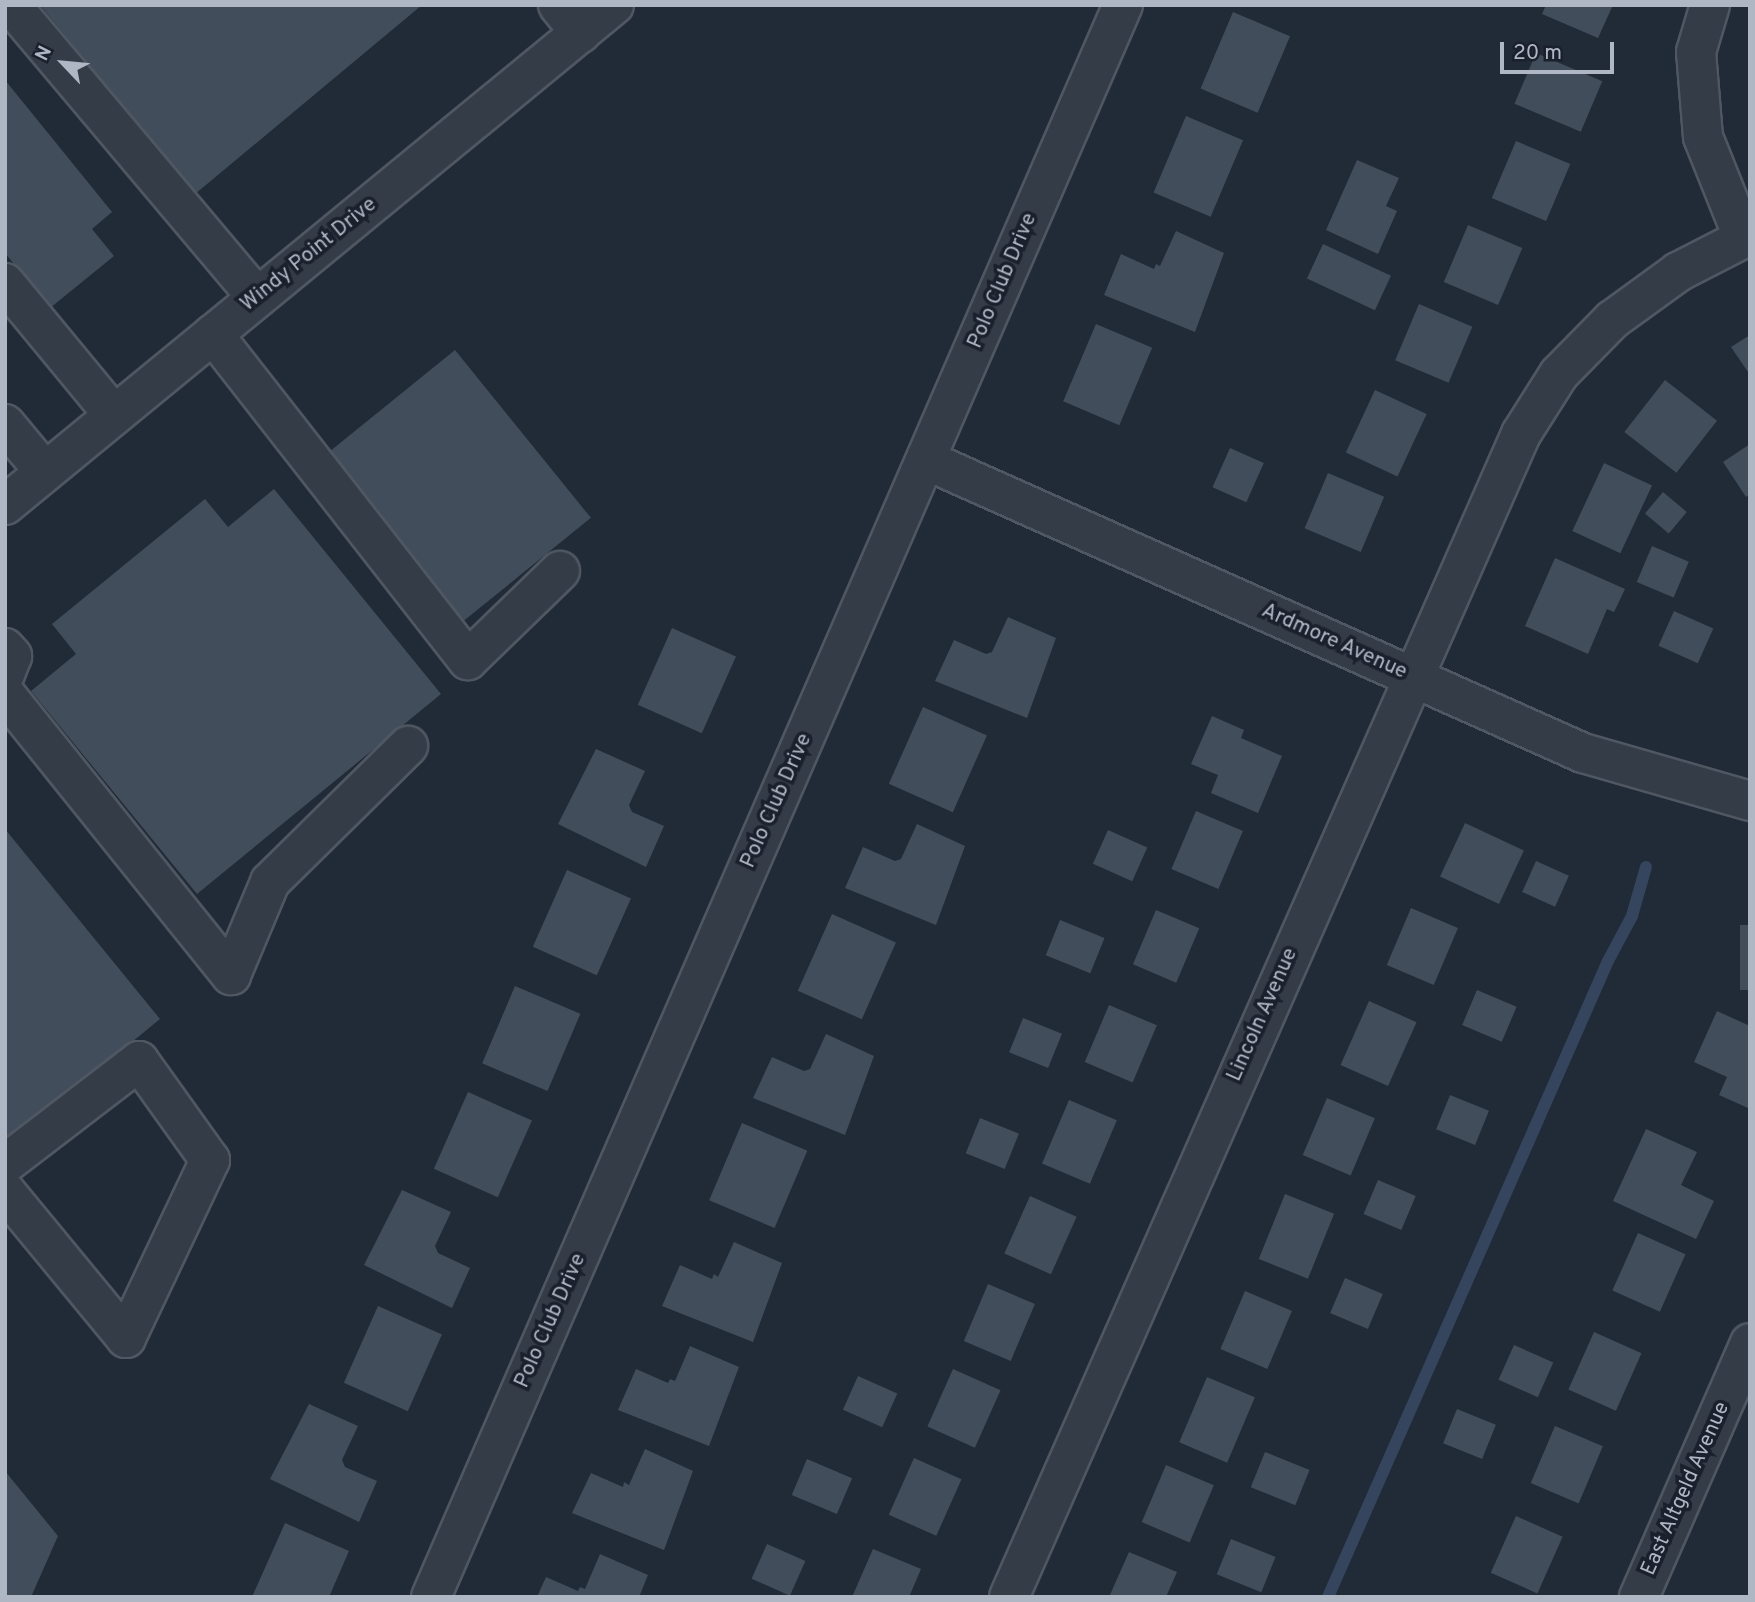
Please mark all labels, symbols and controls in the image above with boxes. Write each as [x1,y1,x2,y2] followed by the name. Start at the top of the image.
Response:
[28,28,98,98] north arrow
[1503,28,1617,72] scale bar
[1513,40,1562,67] text: 20 m
[30,42,58,65] text: N
[236,193,382,317] street label: Windy Point Drive
[963,210,1043,352] street label: Polo Club Drive
[1257,598,1411,686] street label: Ardmore Avenue
[736,730,818,872] street label: Polo Club Drive
[1222,944,1304,1086] street label: Lincoln Avenue
[510,1250,592,1392] street label: Polo Club Drive
[1636,1398,1736,1580] street label: East Altgeld Avenue

